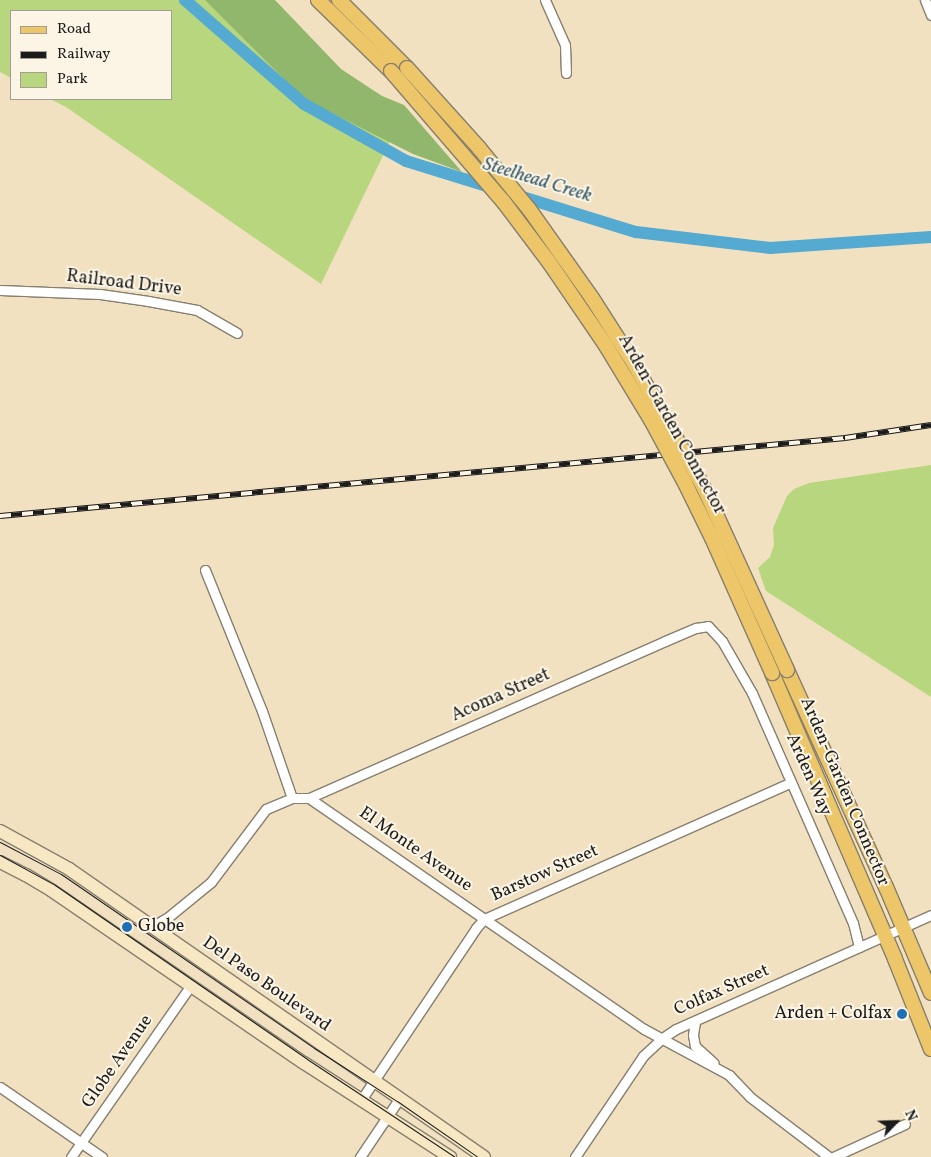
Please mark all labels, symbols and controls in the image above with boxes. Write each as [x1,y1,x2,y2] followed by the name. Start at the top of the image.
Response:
[10,10,172,100] legend
[57,19,91,40] text: Road
[57,44,110,65] text: Railway
[57,69,88,90] text: Park
[480,154,594,208] water label: Steelhead Creek
[65,266,183,302] street label: Railroad Drive
[612,331,730,519] street label: Arden-Garden Connector
[448,665,554,727] street label: Acoma Street
[794,694,894,890] street label: Arden-Garden Connector
[780,730,836,820] street label: Arden Way
[354,803,476,897] street label: El Monte Avenue
[488,841,602,907] street label: Barstow Street
[138,916,184,938] place label: Globe
[120,920,134,934] marker: Globe
[198,933,334,1037] street label: Del Paso Boulevard
[671,960,773,1022] street label: Colfax Street
[774,1003,892,1025] place label: Arden + Colfax
[896,1008,908,1020] marker: Arden + Colfax
[78,1011,158,1113] street label: Globe Avenue
[871,1097,921,1147] north arrow
[899,1107,921,1124] text: N

